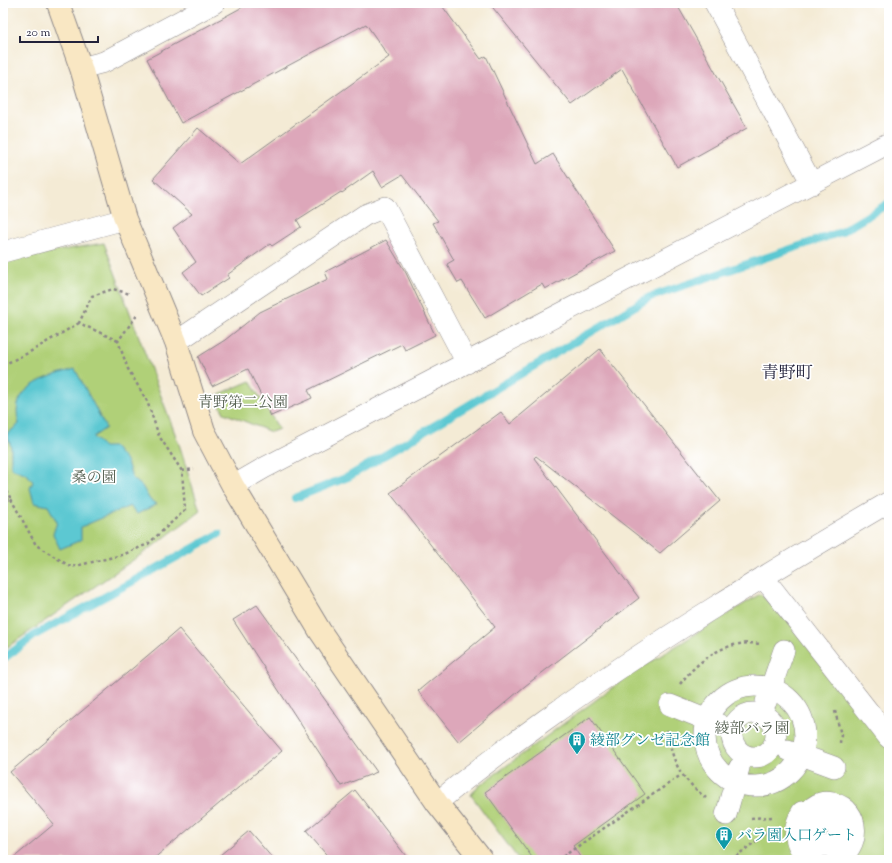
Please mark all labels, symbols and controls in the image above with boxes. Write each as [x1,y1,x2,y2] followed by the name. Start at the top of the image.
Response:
[20,18,98,44] scale bar
[26,24,51,42] text: 20 m
[762,362,813,386] district label: 青野町
[198,393,288,414] park label: 青野第二公園
[71,468,117,489] park label: 桑の園
[714,719,790,740] park label: 綾部バラ園
[567,730,587,755] building icon: 綾部グンゼ記念館
[590,731,710,752] place label: 綾部グンゼ記念館
[714,825,734,850] building icon: バラ園入口ゲート
[737,826,857,847] place label: バラ園入口ゲート

